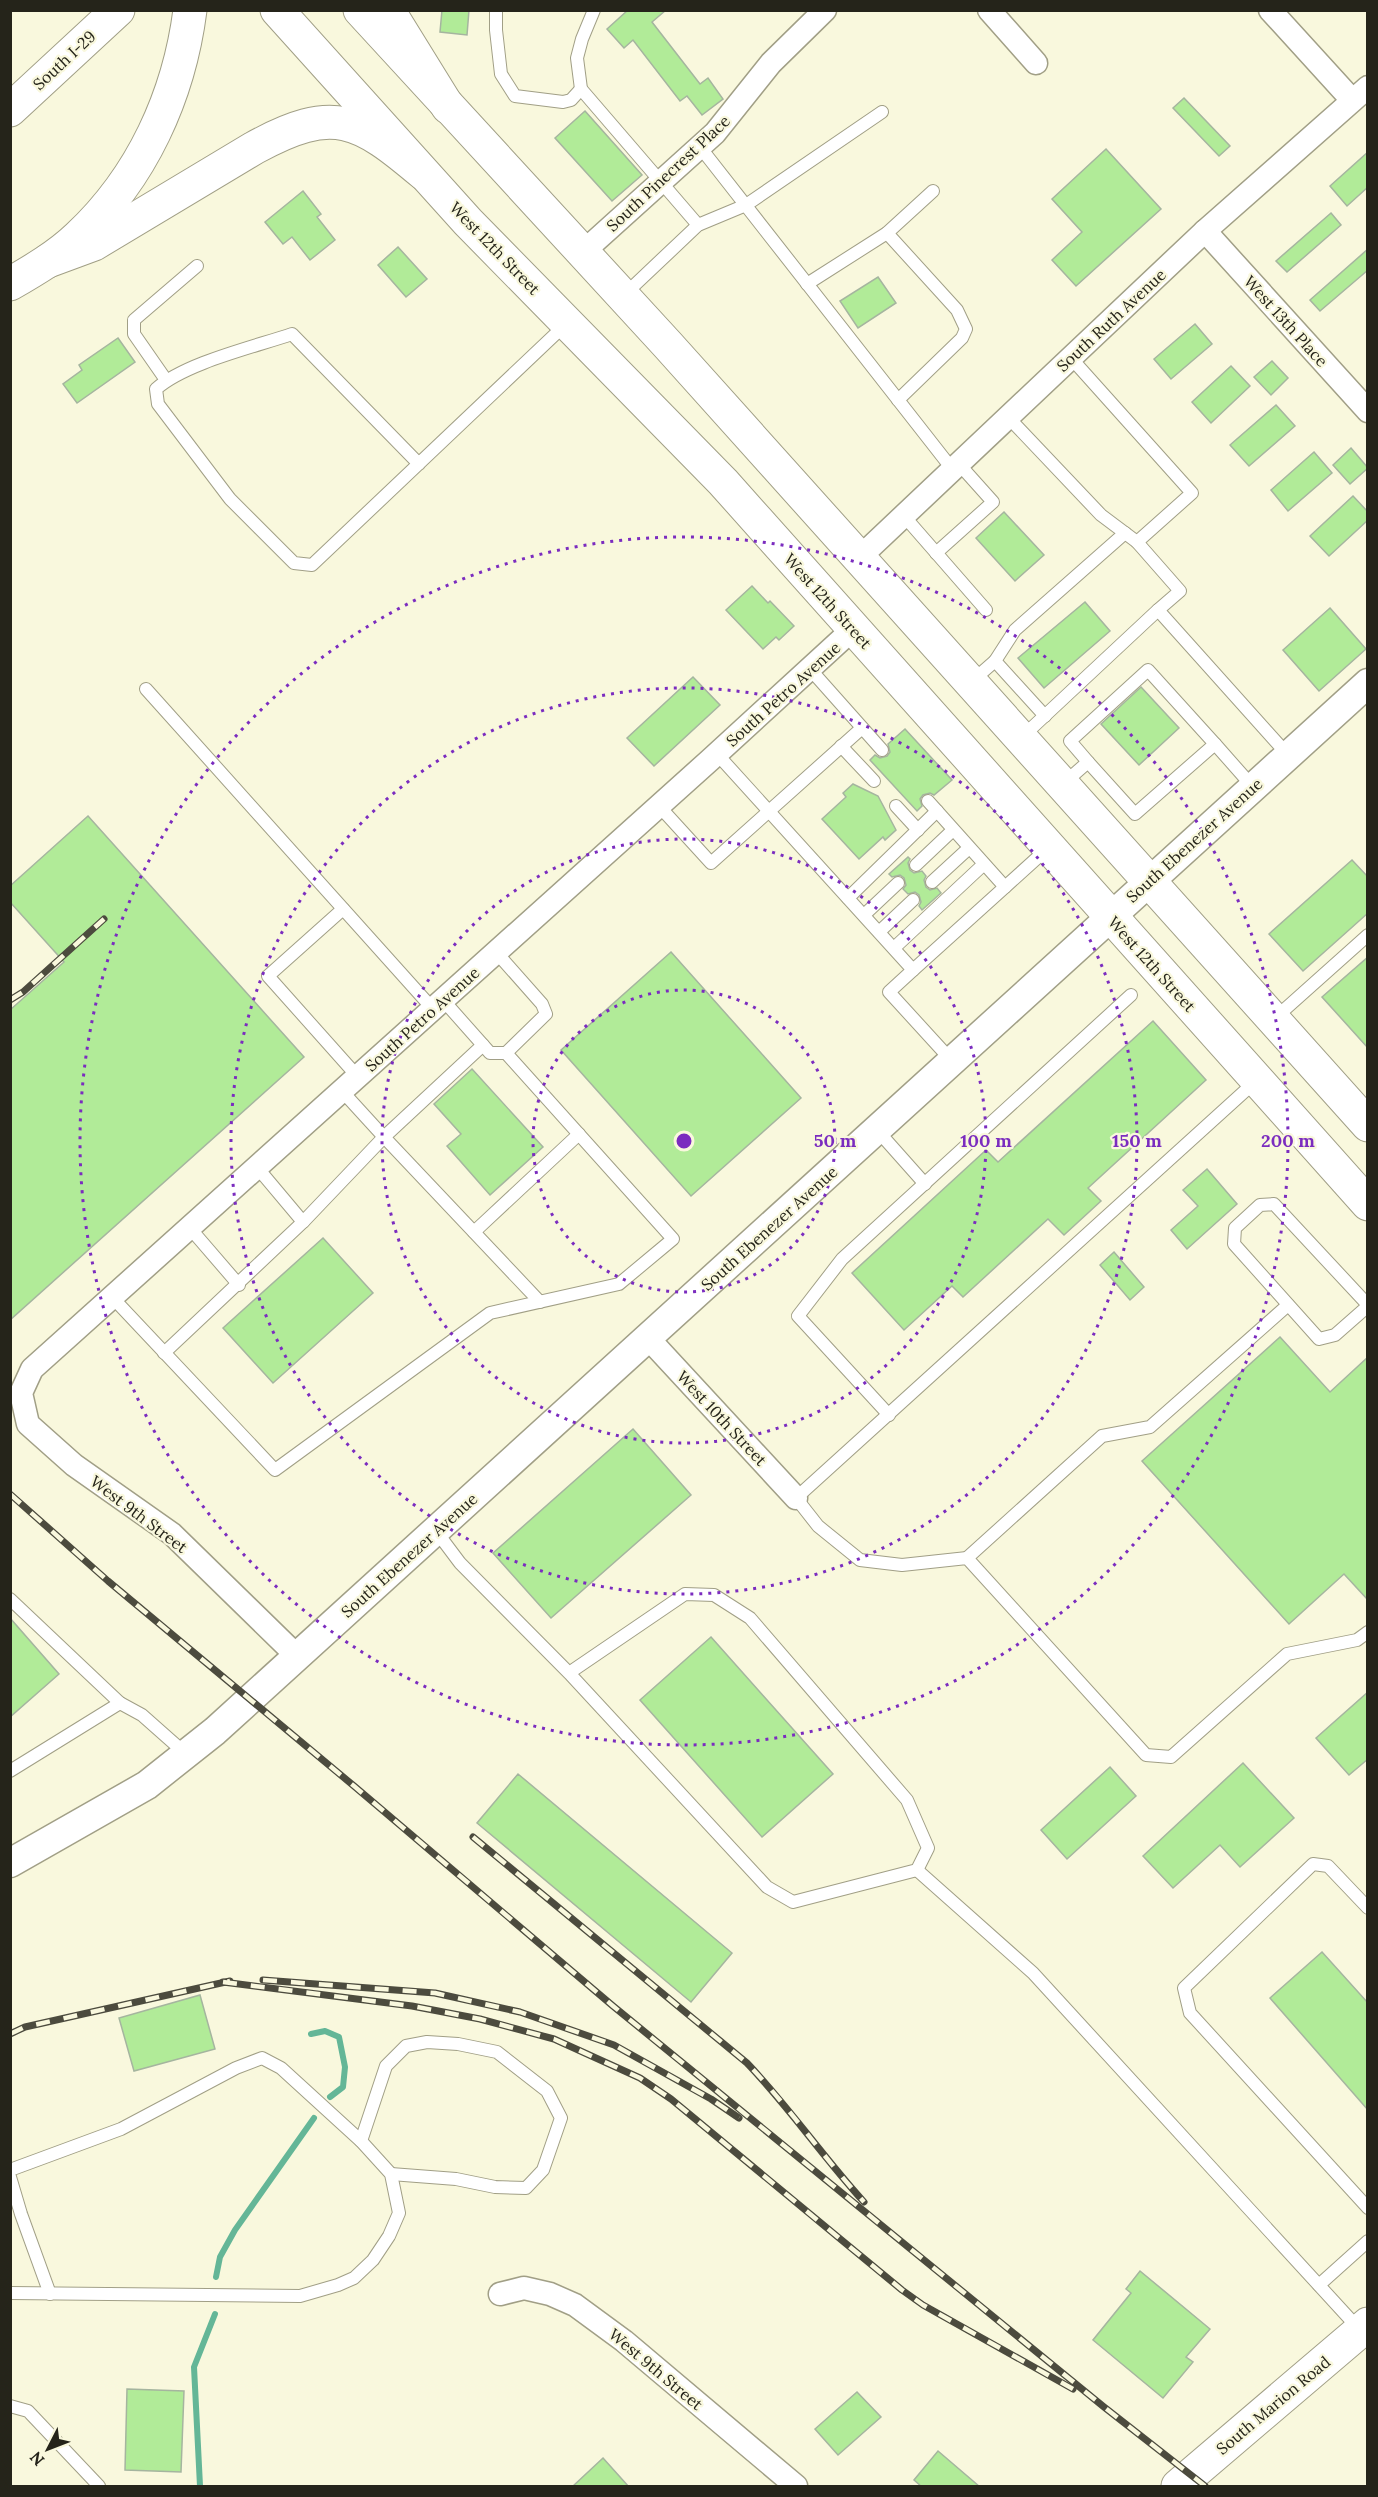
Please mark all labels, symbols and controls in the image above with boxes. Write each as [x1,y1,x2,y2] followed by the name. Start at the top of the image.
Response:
[29,26,99,94] street label: South I-29
[602,110,734,235] street label: South Pinecrest Place
[446,197,545,299] street label: West 12th Street
[1052,264,1170,376] street label: South Ruth Avenue
[1240,271,1332,371] street label: West 13th Place
[780,549,877,653] street label: West 12th Street
[722,637,845,751] street label: South Petro Avenue
[1122,773,1267,906] street label: South Ebenezer Avenue
[1104,912,1201,1016] street label: West 12th Street
[361,962,484,1076] street label: South Petro Avenue
[814,1129,857,1152] text: 50 m
[960,1129,1012,1152] text: 100 m
[1112,1129,1162,1152] text: 150 m
[1261,1129,1315,1152] text: 200 m
[674,1131,694,1151] centre of rings
[697,1161,842,1294] street label: South Ebenezer Avenue
[673,1366,772,1470] street label: West 10th Street
[87,1471,192,1557] street label: West 9th Street
[337,1488,482,1621] street label: South Ebenezer Avenue
[605,2324,708,2415] street label: West 9th Street
[1212,2351,1334,2459] street label: South Marion Road
[18,2419,78,2479] north arrow
[25,2448,48,2470] text: N

